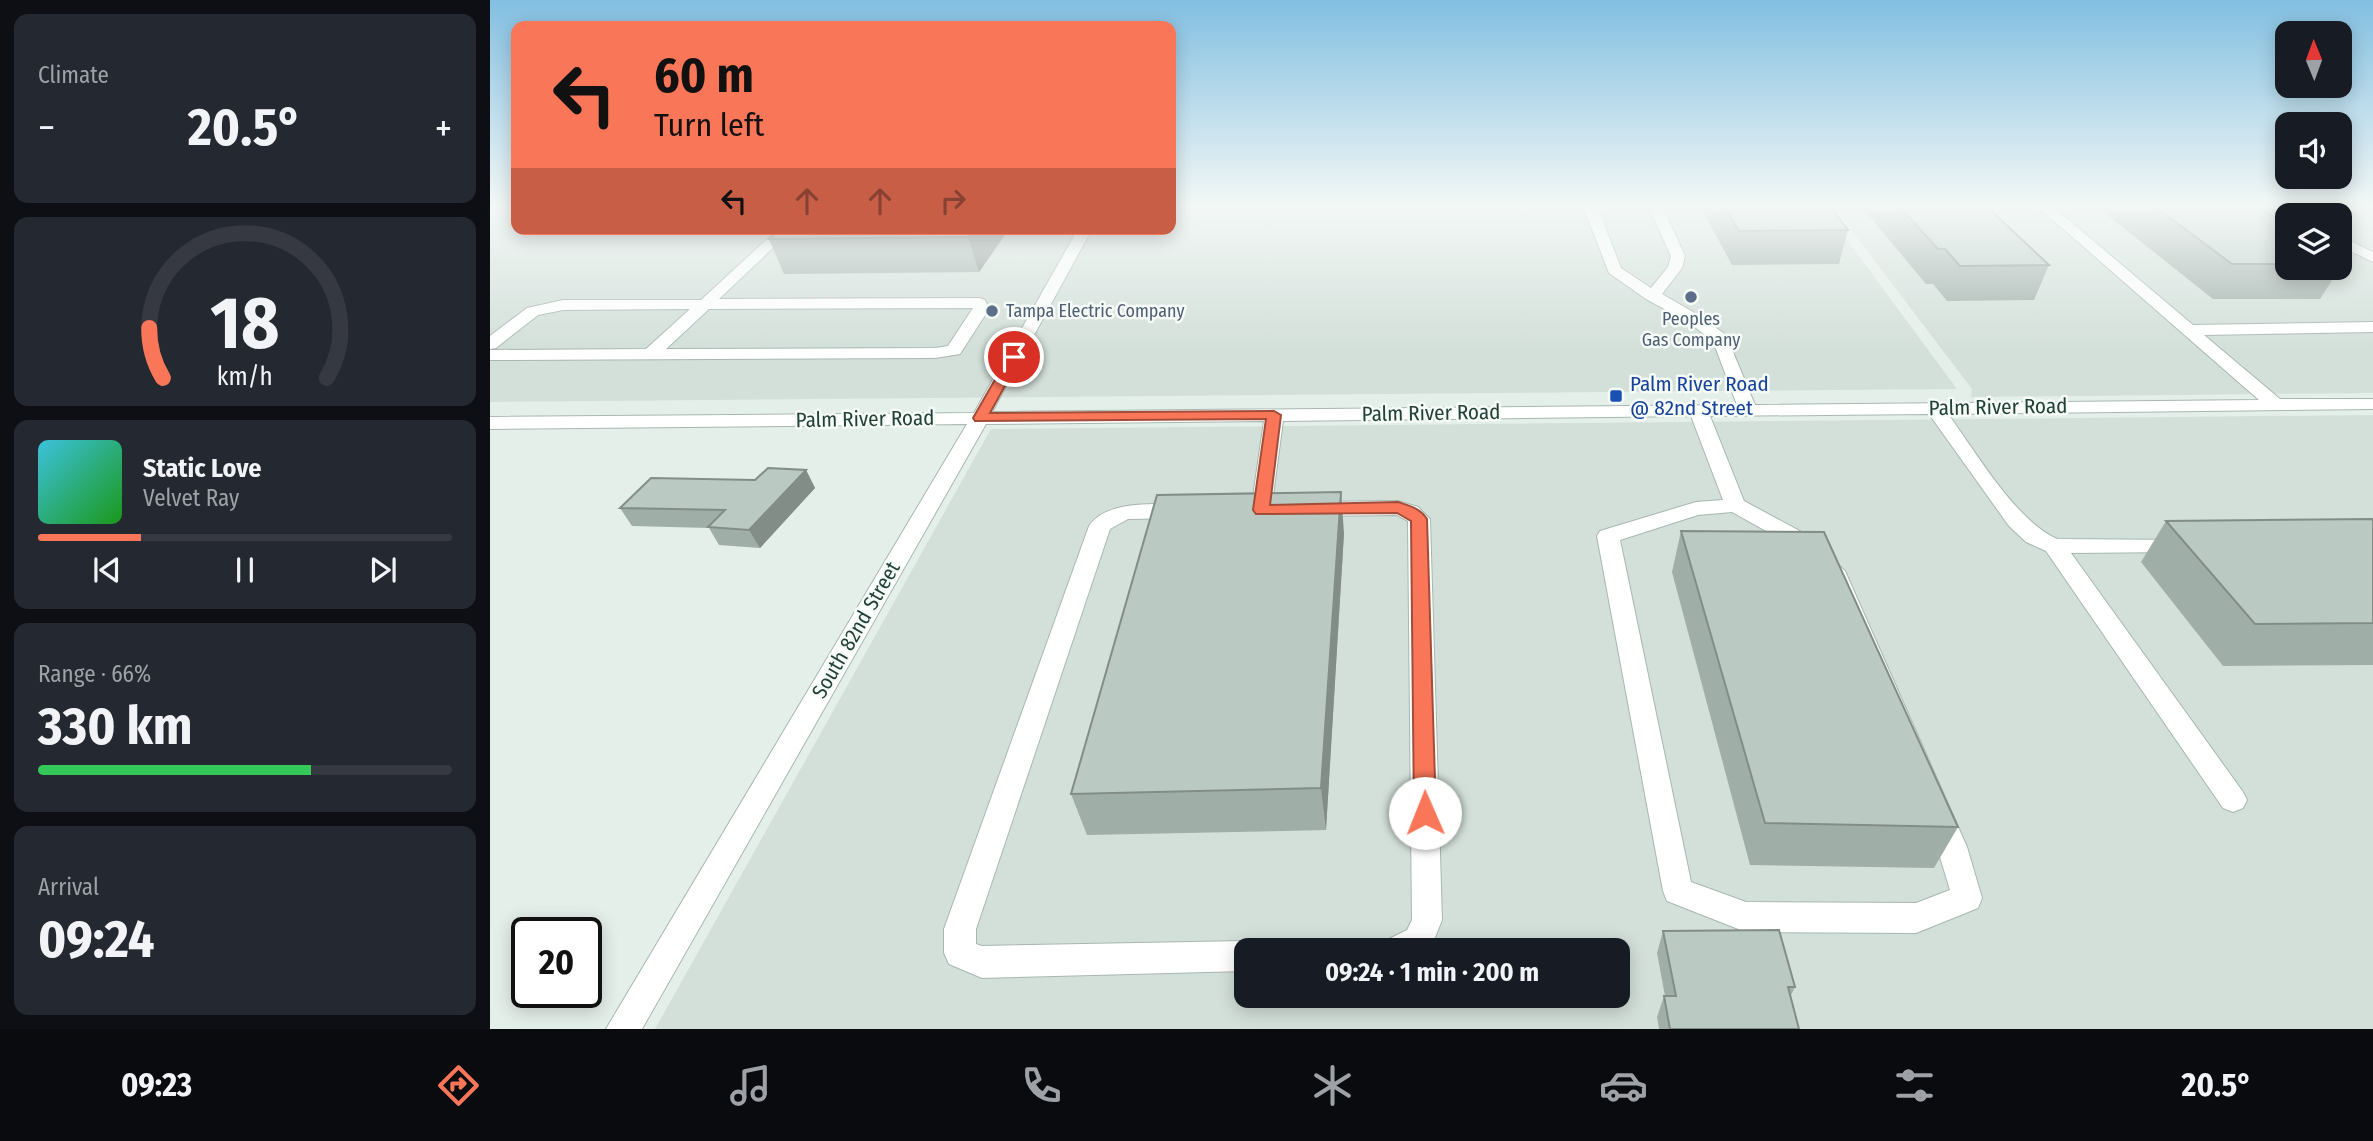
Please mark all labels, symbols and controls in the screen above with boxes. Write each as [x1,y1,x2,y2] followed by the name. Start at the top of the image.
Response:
[2275,21,2352,98] north arrow
[2275,21,2352,280] map controls
[654,46,754,105] text: 60 m
[539,49,630,140] icon: left
[38,61,109,89] text: Climate
[188,96,302,159] text: 20.5°
[38,105,55,151] text: −
[435,105,452,151] text: +
[654,106,764,144] text: Turn left
[2275,112,2352,189] button: sound
[715,182,753,220] icon: left
[788,182,826,220] icon: ahead
[861,182,899,220] icon: ahead
[934,182,972,220] icon: right
[2275,203,2352,280] button: layers
[210,280,280,367] text: 18
[1683,289,1699,305] marker: Peoples Gas Company
[1006,300,1185,322] place label: Tampa Electric Company
[984,303,1000,319] marker: Tampa Electric Company
[1642,308,1740,351] place label: Peoples Gas Company
[984,327,1044,387] pin
[995,338,1033,376] icon: arrive
[217,361,273,391] text: km/h
[1630,371,1769,421] place label: Palm River Road @ 82nd Street
[1608,388,1624,404] marker: Palm River Road @ 82nd Street
[1928,393,2068,421] street label: Palm River Road
[1361,399,1501,427] street label: Palm River Road
[795,405,935,433] street label: Palm River Road
[143,453,261,484] text: Static Love
[143,484,239,512] text: Velvet Ray
[88,551,126,589] icon: previous
[226,551,264,589] icon: pause
[364,551,402,589] icon: next
[806,557,906,703] street label: South 82nd Street
[38,660,151,688] text: Range · 66%
[38,695,193,758] text: 330 km
[1388,776,1462,850] position arrow
[38,873,99,901] text: Arrival
[38,908,155,971] text: 09:24
[511,917,602,1008] speed limit sign: 20
[1325,957,1539,988] text: 09:24 · 1 min · 200 m
[434,1061,483,1110] icon: directions
[726,1061,775,1110] icon: music
[1017,1061,1066,1110] icon: phone
[1308,1061,1357,1110] icon: climate
[1599,1061,1648,1110] icon: car
[1890,1061,1939,1110] icon: filters
[121,1066,192,1104] text: 09:23
[2182,1066,2252,1104] text: 20.5°

